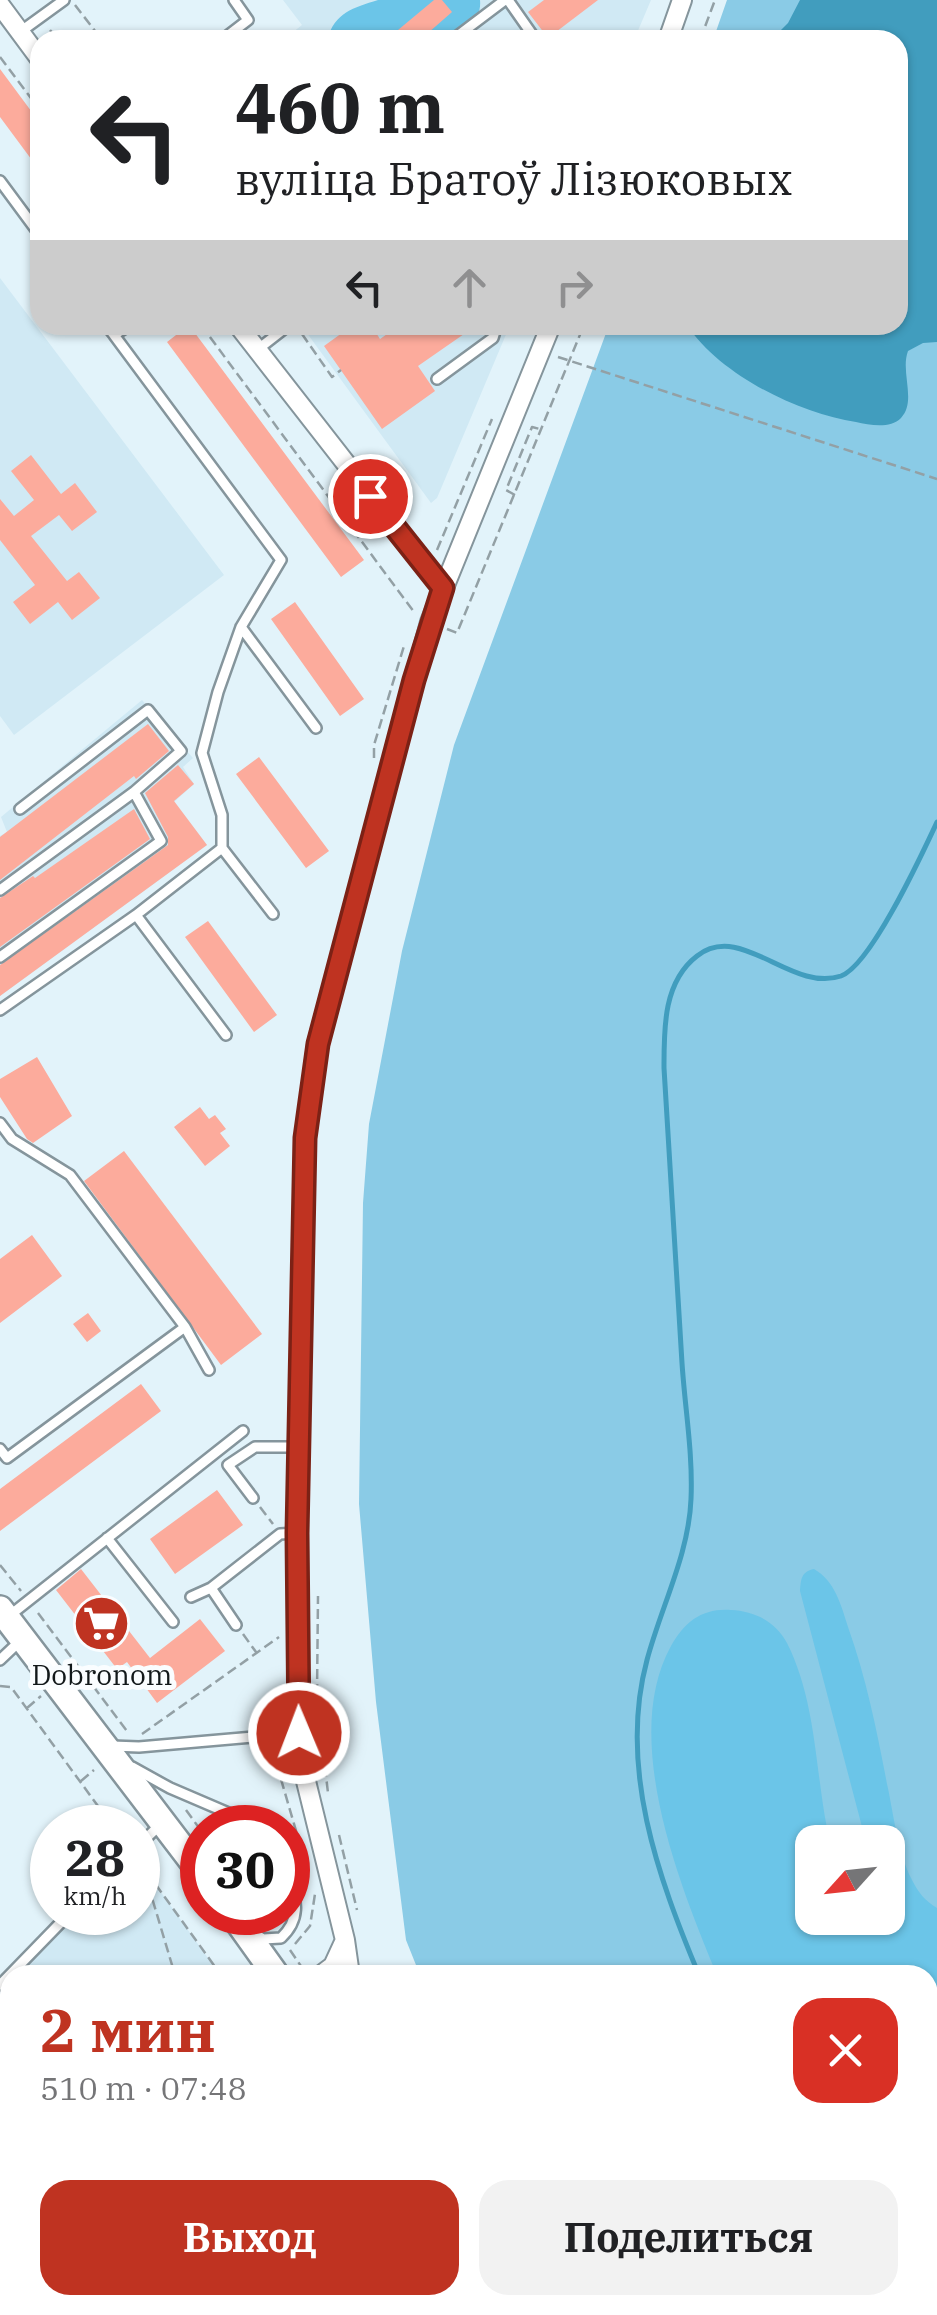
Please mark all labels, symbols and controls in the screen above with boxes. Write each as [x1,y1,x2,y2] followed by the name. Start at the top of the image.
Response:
[235,61,445,152] text: 460 m
[70,70,200,200] icon: left
[235,149,793,207] text: вуліца Братоў Лізюковых
[337,260,392,315] icon: left
[442,260,497,315] icon: ahead
[547,260,602,315] icon: right
[328,454,413,539] pin
[343,469,398,524] icon: arrive
[72,1593,132,1653] supermarket icon: Dobronom
[32,1656,172,1693] place label: Dobronom
[247,1681,351,1785] position arrow
[180,1805,310,1935] speed limit sign: 30
[65,1825,125,1890] text: 28
[795,1825,905,1935] north arrow
[795,1825,905,1935] map controls
[63,1879,127,1912] text: km/h
[40,1990,216,2069] text: 2 мин
[793,1998,898,2103] button: close
[40,2067,247,2109] text: 510 m · 07:48
[40,2180,459,2295] button: Выход
[479,2180,898,2295] button: Поделиться

